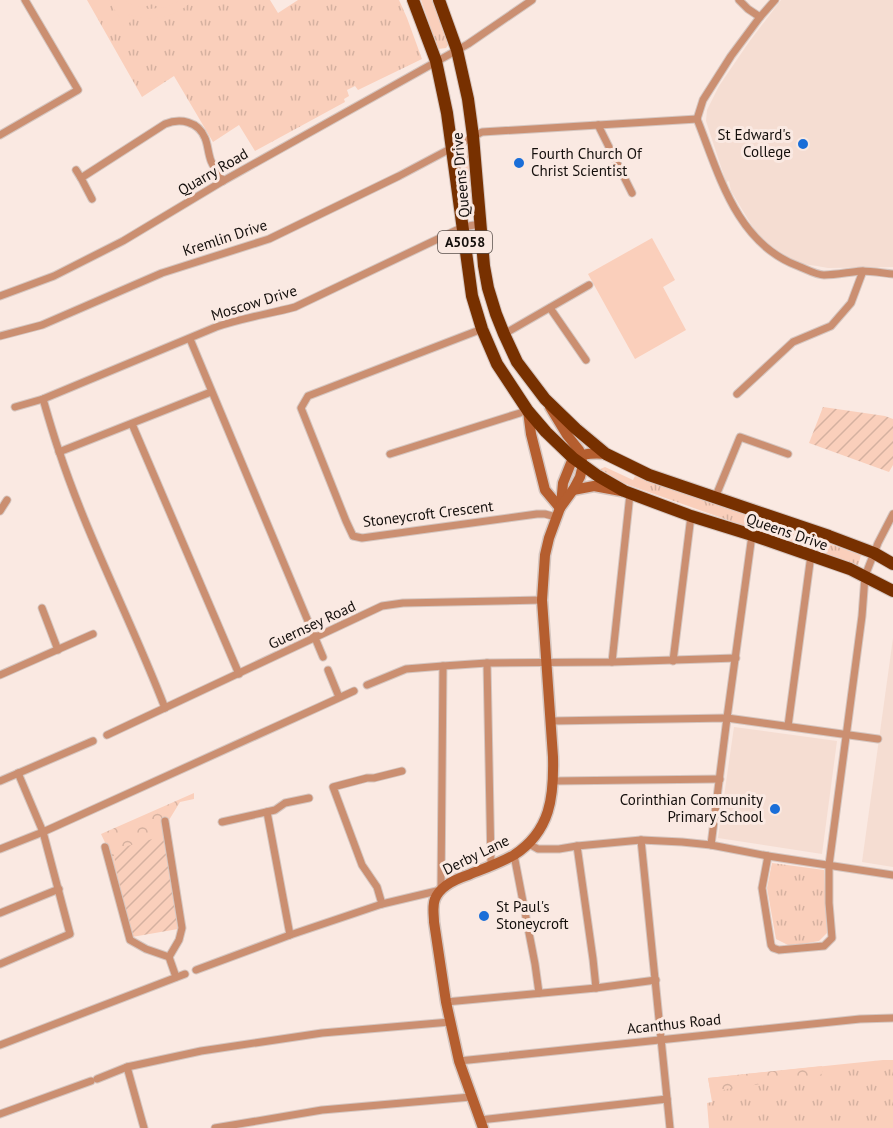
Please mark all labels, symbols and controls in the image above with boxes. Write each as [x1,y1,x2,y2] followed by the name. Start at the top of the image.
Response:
[718,125,791,161] place label: St Edward's College
[447,132,474,218] street label: Queens Drive
[796,137,810,151] marker: St Edward's College
[174,144,251,199] street label: Quarry Road
[531,144,643,180] place label: Fourth Church Of Christ Scientist
[512,156,526,170] marker: Fourth Church Of Christ Scientist
[180,215,270,260] street label: Kremlin Drive
[438,231,492,253] road number: A5058
[209,280,299,325] street label: Moscow Drive
[362,496,494,531] street label: Stoneycroft Crescent
[744,509,831,554] street label: Queens Drive
[265,596,358,653] street label: Guernsey Road
[620,790,764,826] place label: Corinthian Community Primary School
[768,802,782,816] marker: Corinthian Community Primary School
[439,830,512,879] street label: Derby Lane
[496,897,569,933] place label: St Paul's Stoneycroft
[477,909,491,923] marker: St Paul's Stoneycroft
[626,1009,722,1038] street label: Acanthus Road

